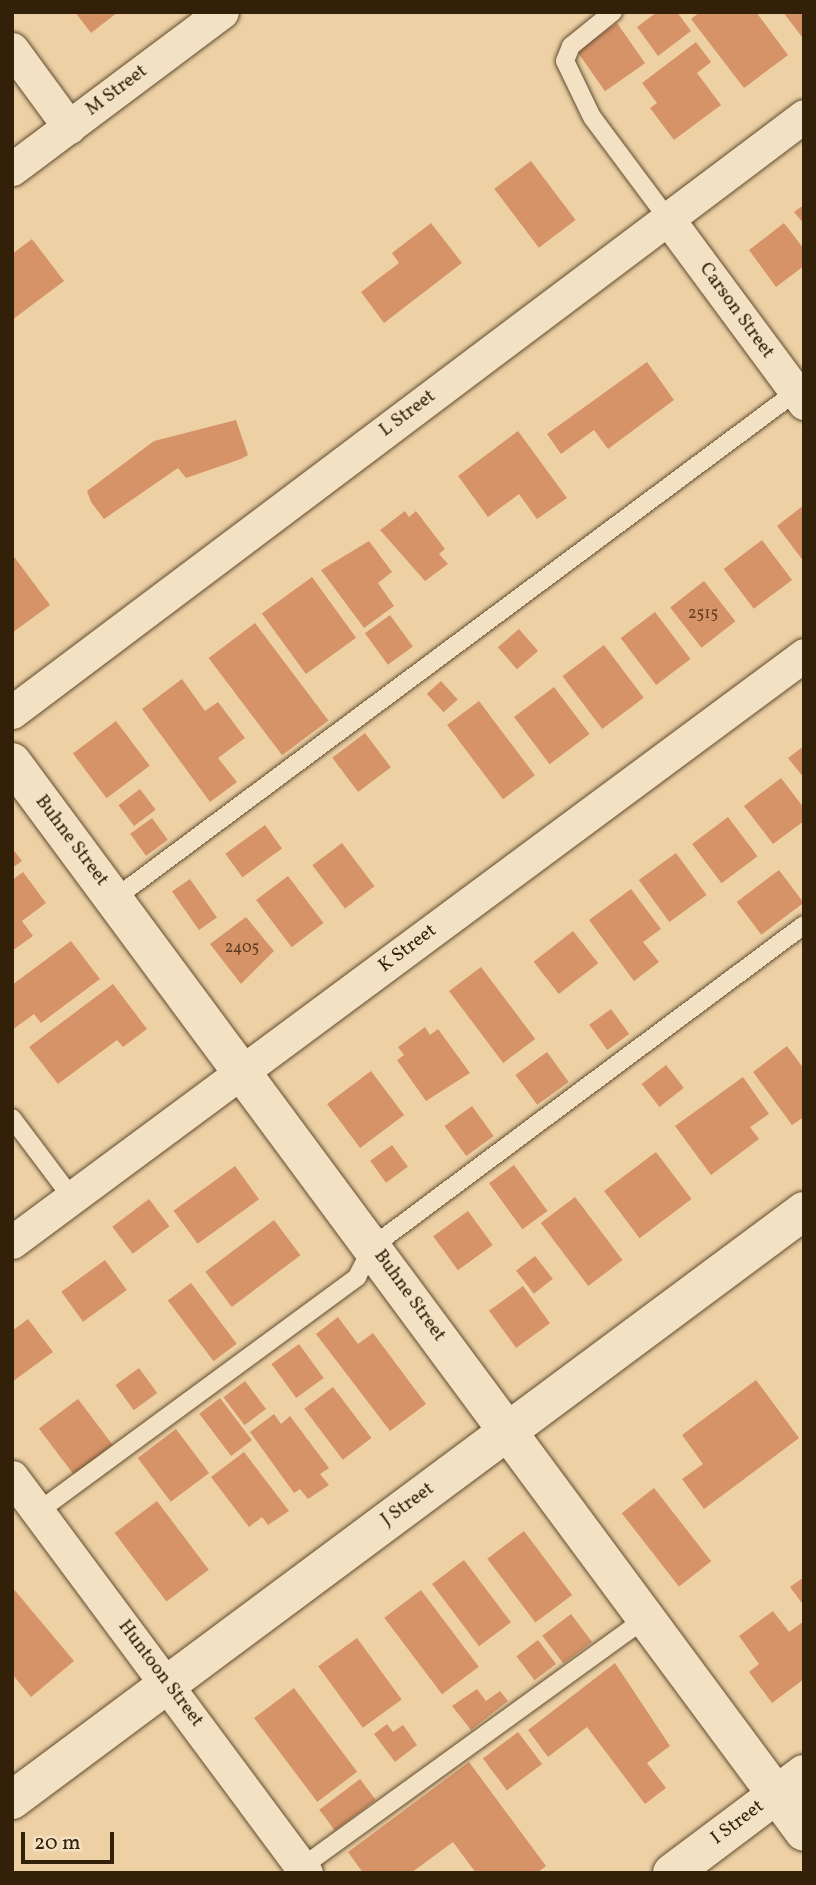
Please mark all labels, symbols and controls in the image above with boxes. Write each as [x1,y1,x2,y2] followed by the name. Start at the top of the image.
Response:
[82,60,152,122] street label: M Street
[694,259,778,363] street label: Carson Street
[375,386,441,442] street label: L Street
[688,604,718,624] house number: 2515
[29,791,113,891] street label: Buhne Street
[375,920,441,978] street label: K Street
[225,938,259,958] house number: 2405
[368,1246,450,1346] street label: Buhne Street
[377,1478,439,1532] street label: J Street
[112,1616,208,1732] street label: Huntoon Street
[707,1796,769,1850] street label: I Street
[24,1818,117,1862] scale bar
[34,1829,80,1858] text: 20 m

